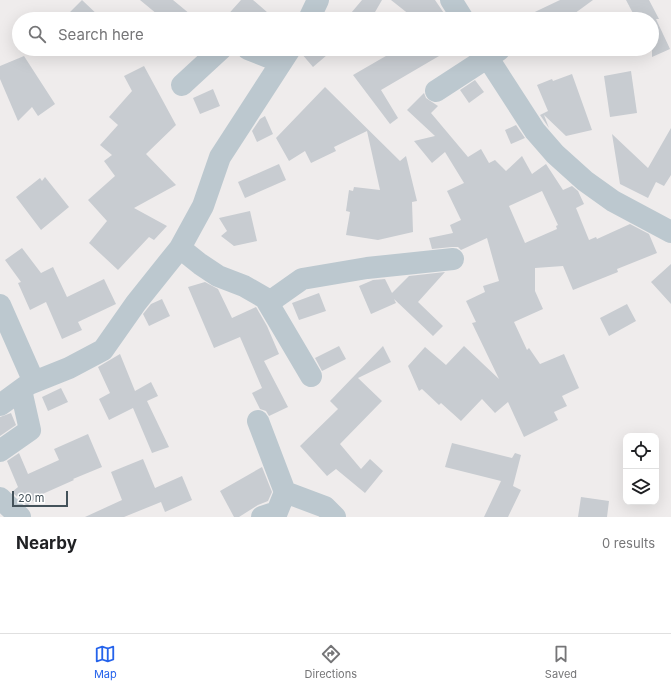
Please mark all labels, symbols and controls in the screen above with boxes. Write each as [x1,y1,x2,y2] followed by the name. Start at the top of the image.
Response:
[12,12,659,56] search box
[26,23,48,45] icon: search
[58,25,144,44] text: Search here
[623,433,659,505] map controls
[623,433,659,469] button: locate
[623,469,659,505] button: layers
[12,489,68,508] scale bar
[18,491,44,505] text: 20 m
[16,533,77,553] text: Nearby
[602,535,655,551] text: 0 results
[94,643,117,681] tab: Map
[305,643,357,681] tab: Directions
[545,643,577,681] tab: Saved

